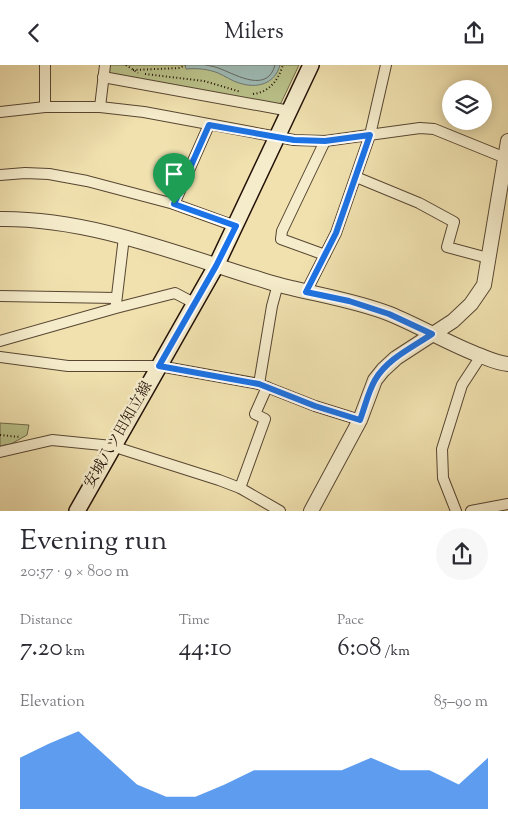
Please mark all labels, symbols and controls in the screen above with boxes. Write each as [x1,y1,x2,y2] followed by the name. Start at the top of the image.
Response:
[224,17,284,49] text: Milers
[20,19,48,47] icon: back
[460,19,488,47] icon: share
[442,80,492,130] map controls
[442,80,492,130] button: layers
[153,153,195,204] pin
[160,160,188,188] icon: arrive
[80,378,158,492] street label: 安城八ツ田知立線
[20,522,167,562] text: Evening run
[436,528,488,580] button: share
[20,561,129,584] text: 20:57 · 9 × 800 m
[20,611,73,631] text: Distance
[179,611,210,631] text: Time
[337,611,364,631] text: Pace
[20,631,63,667] text: 7.20
[179,631,232,667] text: 44:10
[337,631,381,667] text: 6:08
[63,642,85,662] text: km
[381,642,410,662] text: /km
[20,691,85,714] text: Elevation
[434,691,488,714] text: 85–90 m

